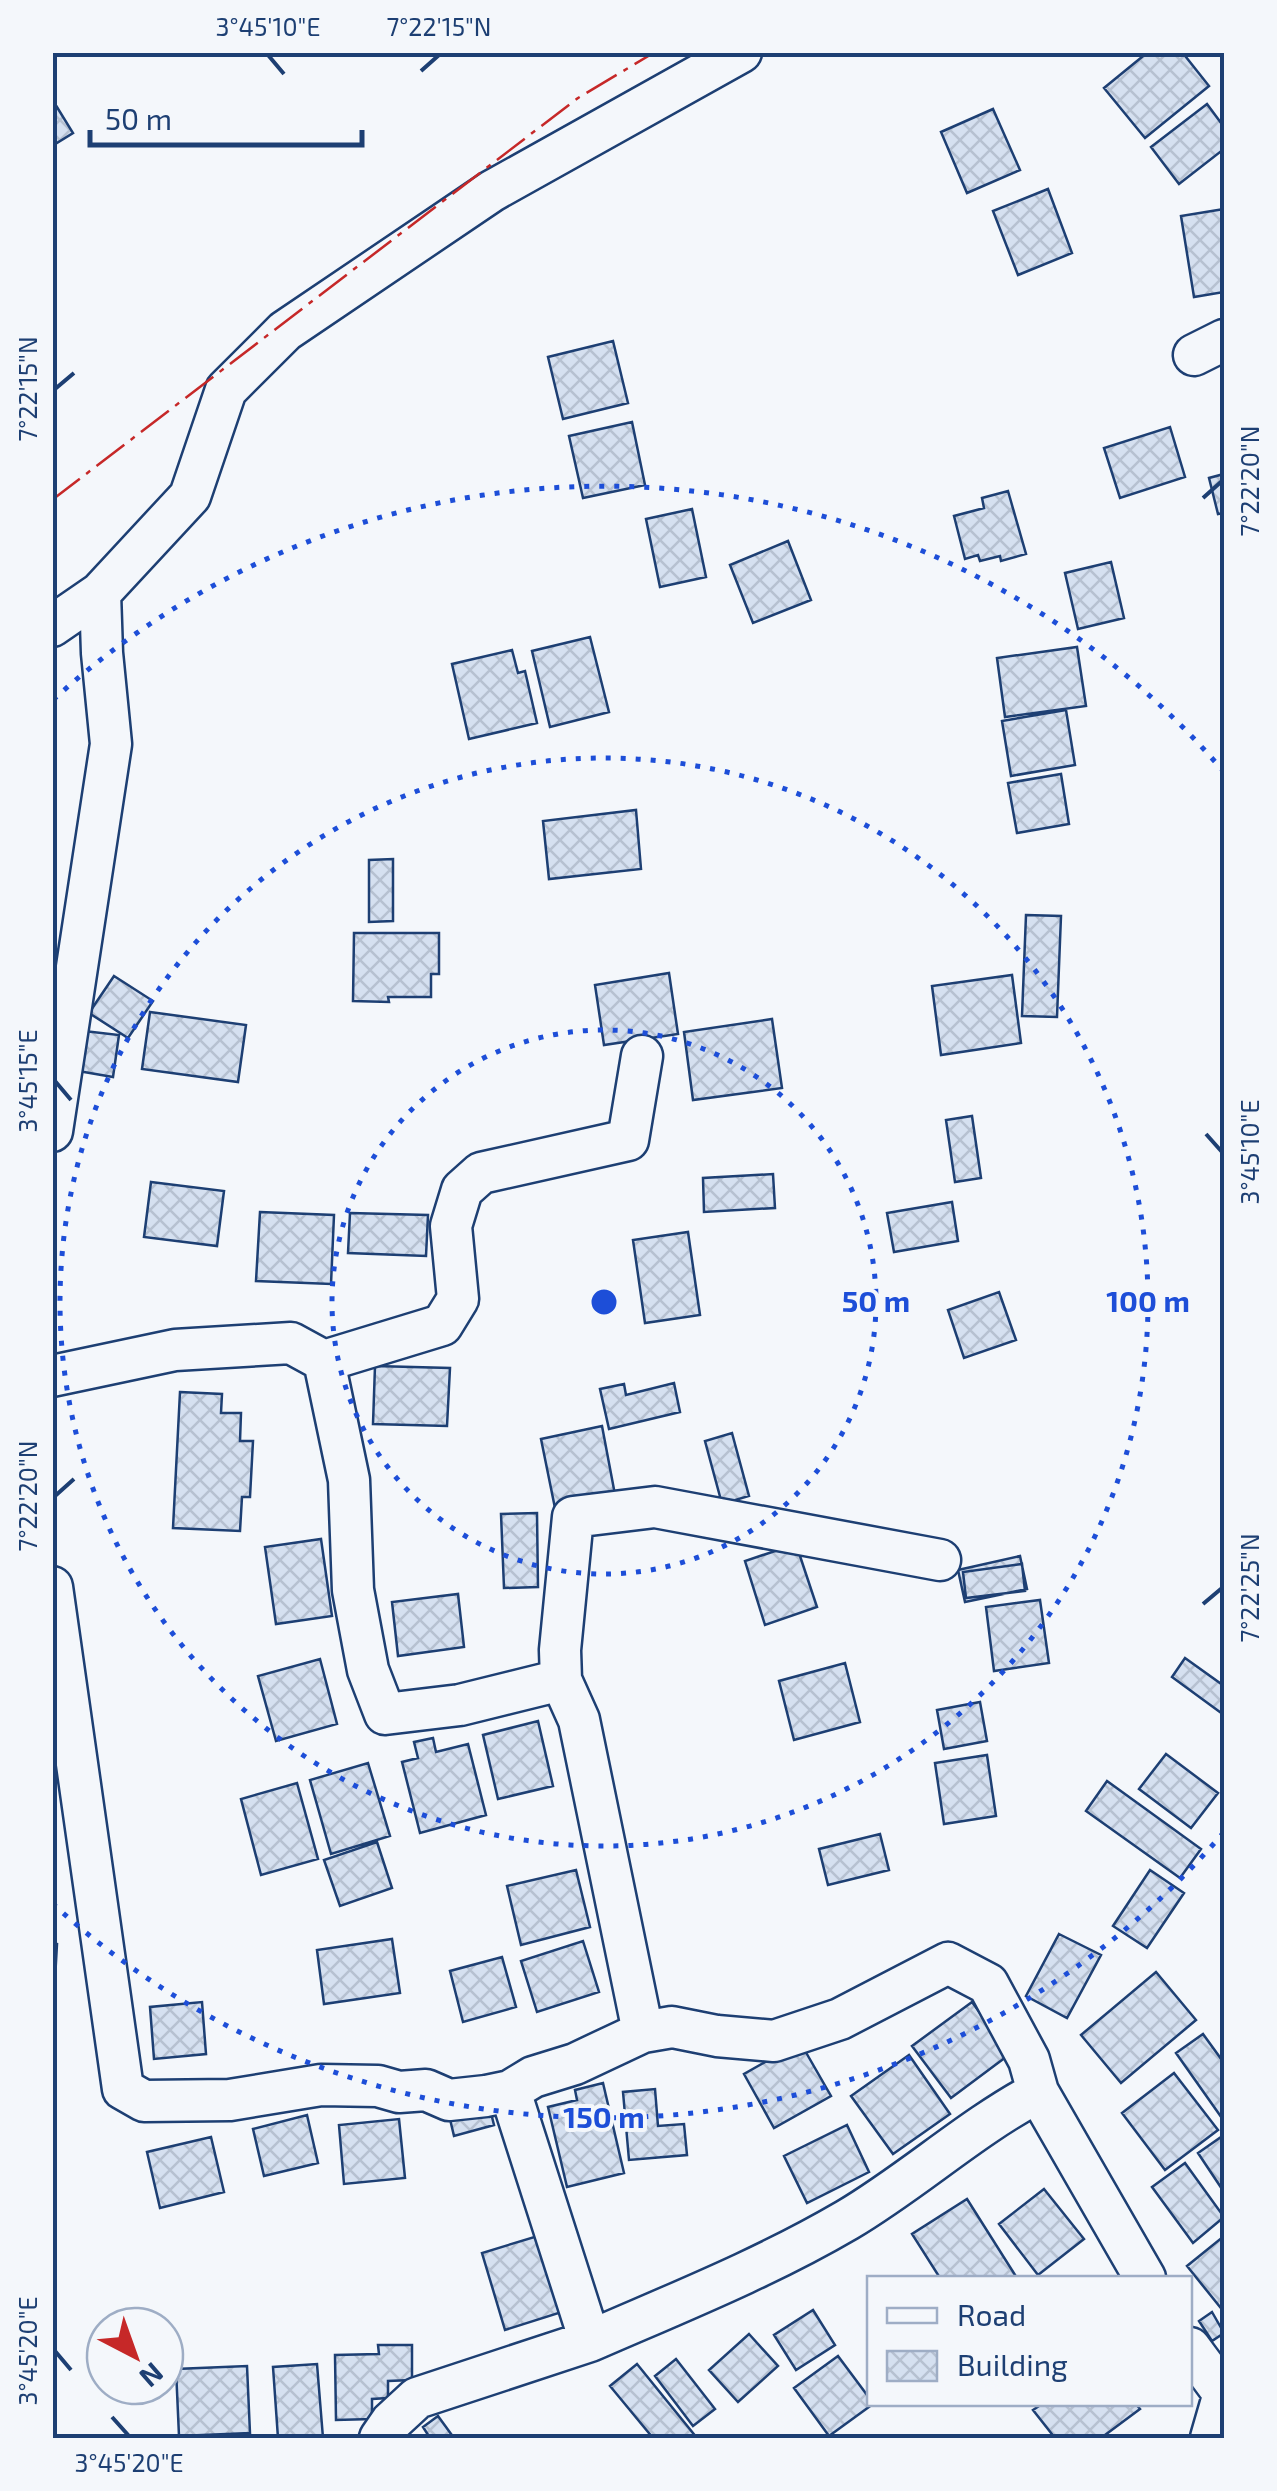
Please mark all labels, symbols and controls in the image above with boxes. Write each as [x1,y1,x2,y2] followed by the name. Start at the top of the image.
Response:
[216,11,320,41] text: 3°45'10"E
[386,11,492,41] text: 7°22'15"N
[90,85,362,147] scale bar
[105,100,172,136] text: 50 m
[12,336,42,442] text: 7°22'15"N
[1234,426,1264,536] text: 7°22'20"N
[12,1029,42,1133] text: 3°45'15"E
[1234,1100,1264,1204] text: 3°45'10"E
[842,1282,910,1318] text: 50 m
[1106,1282,1190,1318] text: 100 m
[586,1284,622,1320] centre of rings
[12,1441,42,1551] text: 7°22'20"N
[1234,1533,1264,1643] text: 7°22'25"N
[563,2098,645,2134] text: 150 m
[867,2276,1192,2406] legend
[957,2296,1026,2332] text: Road
[12,2297,42,2405] text: 3°45'20"E
[85,2306,185,2406] north arrow
[957,2346,1068,2382] text: Building
[133,2356,171,2395] text: N
[75,2447,183,2477] text: 3°45'20"E

